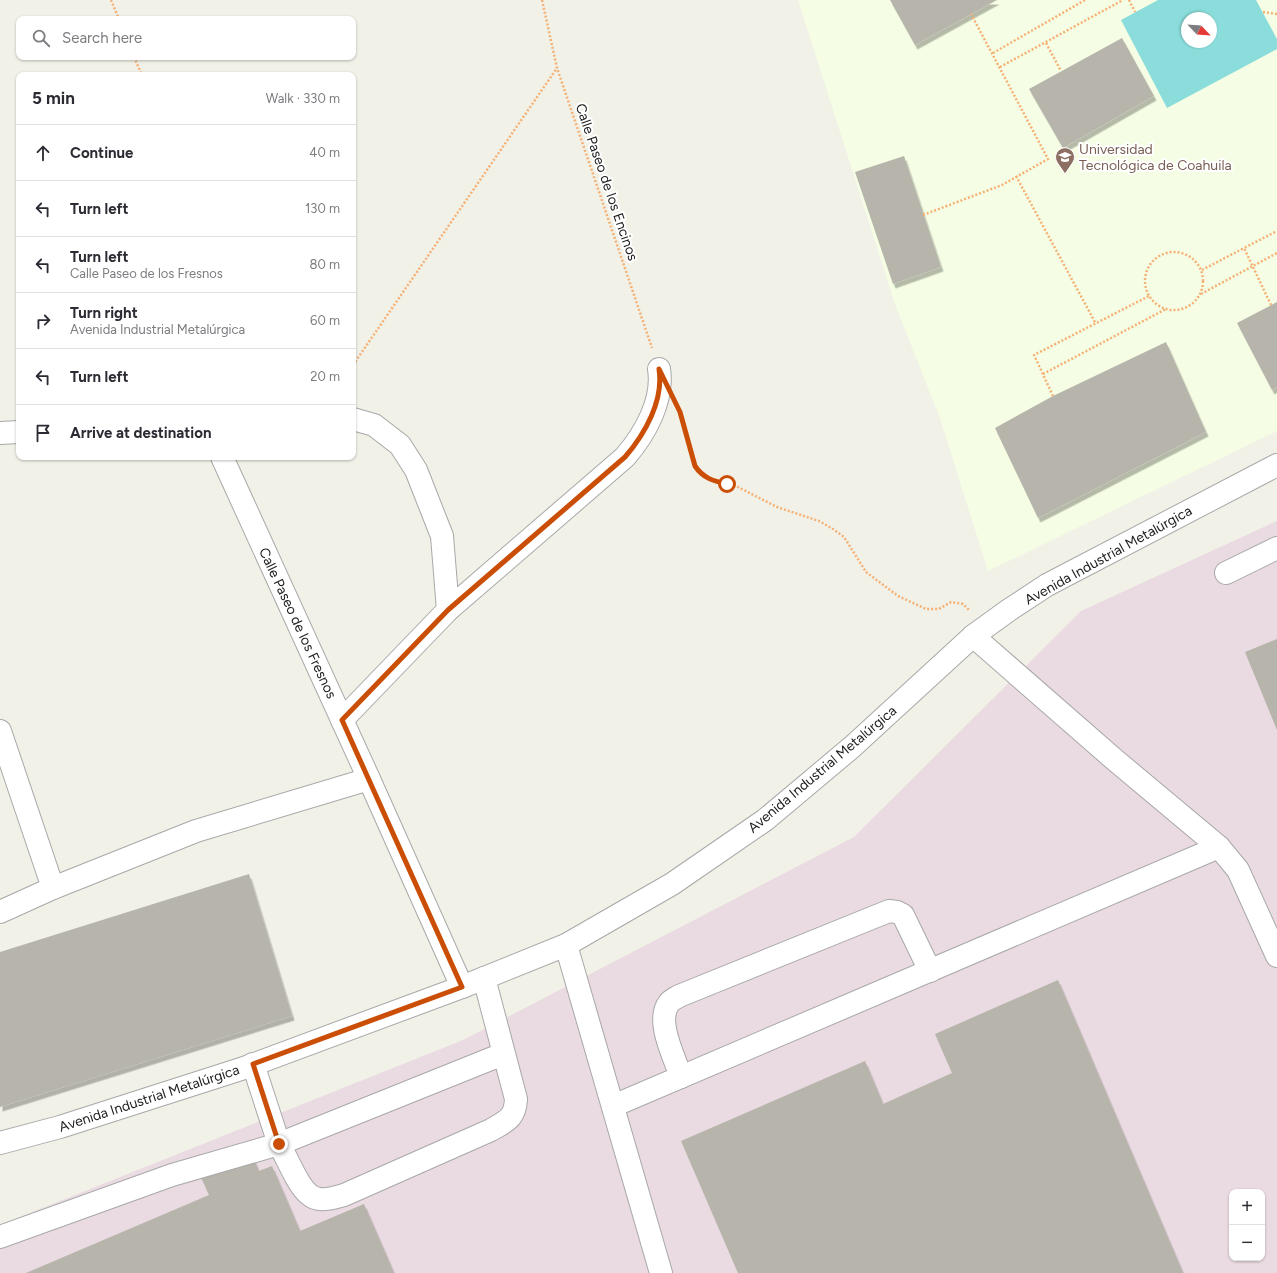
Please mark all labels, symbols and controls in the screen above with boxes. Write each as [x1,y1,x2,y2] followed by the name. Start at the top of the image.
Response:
[1181,12,1217,48] north arrow
[16,16,356,60] search box
[30,27,52,49] icon: search
[62,29,142,47] text: Search here
[32,88,75,108] text: 5 min
[266,91,340,106] text: Walk · 330 m
[572,101,641,263] street label: Calle Paseo de los Encinos
[1079,141,1232,174] place label: Universidad Tecnológica de Coahuila
[32,142,54,164] icon: ahead
[70,144,133,162] text: Continue
[309,145,340,160] text: 40 m
[1054,146,1076,174] school or university icon: Universidad Tecnológica de Coahuila
[32,198,54,220] icon: left
[70,200,128,218] text: Turn left
[305,201,340,216] text: 130 m
[70,248,128,266] text: Turn left
[32,254,54,276] icon: left
[309,257,340,272] text: 80 m
[70,266,223,281] text: Calle Paseo de los Fresnos
[70,304,138,322] text: Turn right
[32,310,54,332] icon: right
[310,313,340,328] text: 60 m
[70,322,245,337] text: Avenida Industrial Metalúrgica
[32,366,54,388] icon: left
[70,368,128,386] text: Turn left
[310,369,340,384] text: 20 m
[32,422,54,444] icon: arrive
[70,424,211,442] text: Arrive at destination
[718,475,736,493] route start
[1022,502,1195,609] street label: Avenida Industrial Metalúrgica
[255,545,340,701] street label: Calle Paseo de los Fresnos
[745,702,900,837] street label: Avenida Industrial Metalúrgica
[57,1061,242,1136] street label: Avenida Industrial Metalúrgica
[270,1135,288,1153] route end
[1229,1189,1265,1261] map controls
[1229,1189,1265,1225] button: +
[1229,1225,1265,1261] button: −

